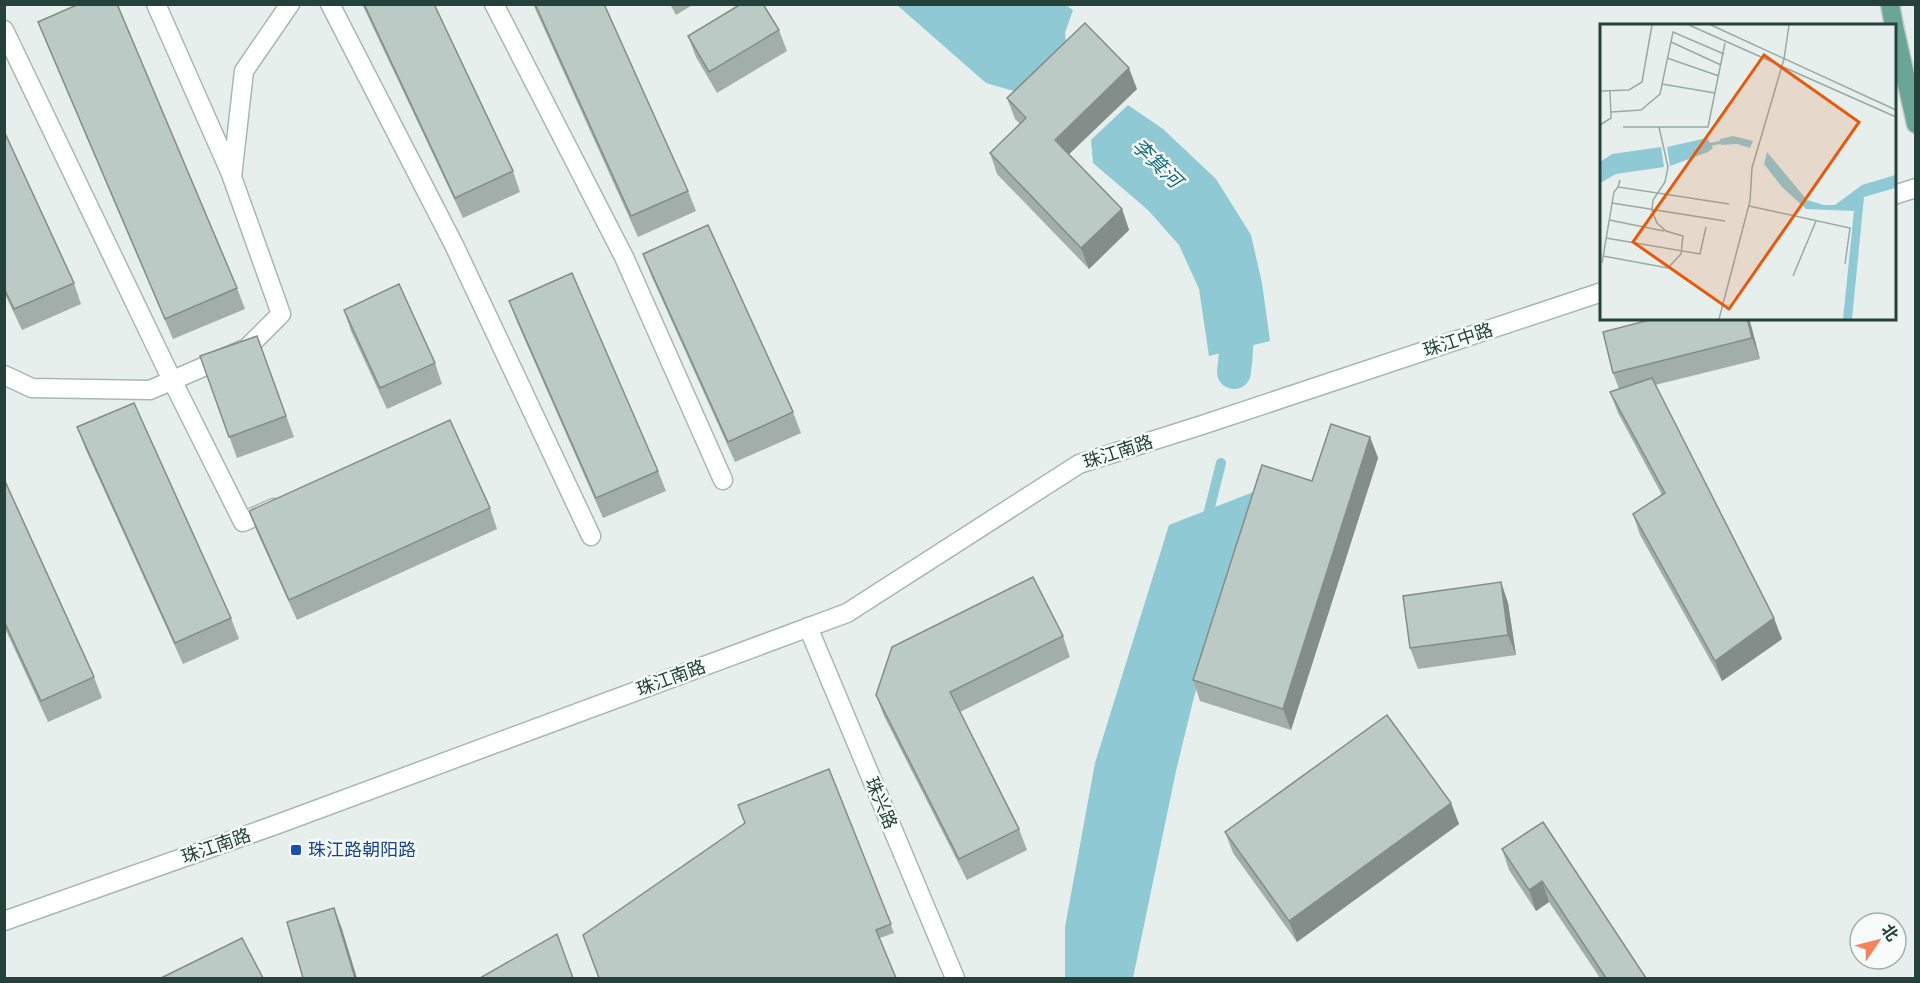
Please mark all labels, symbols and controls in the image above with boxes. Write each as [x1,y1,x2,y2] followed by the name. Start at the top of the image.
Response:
[1600,24,1896,320] inset map
[1126,133,1190,196] water label: 李箕河
[1420,317,1496,362] street label: 珠江中路
[1080,429,1156,474] street label: 珠江南路
[633,654,709,701] street label: 珠江南路
[860,773,903,832] street label: 珠兴路
[178,823,254,868] street label: 珠江南路
[308,838,416,861] place label: 珠江路朝阳路
[289,843,303,857] marker: 珠江路朝阳路
[1848,911,1908,971] north arrow
[1878,920,1903,945] text: 北

